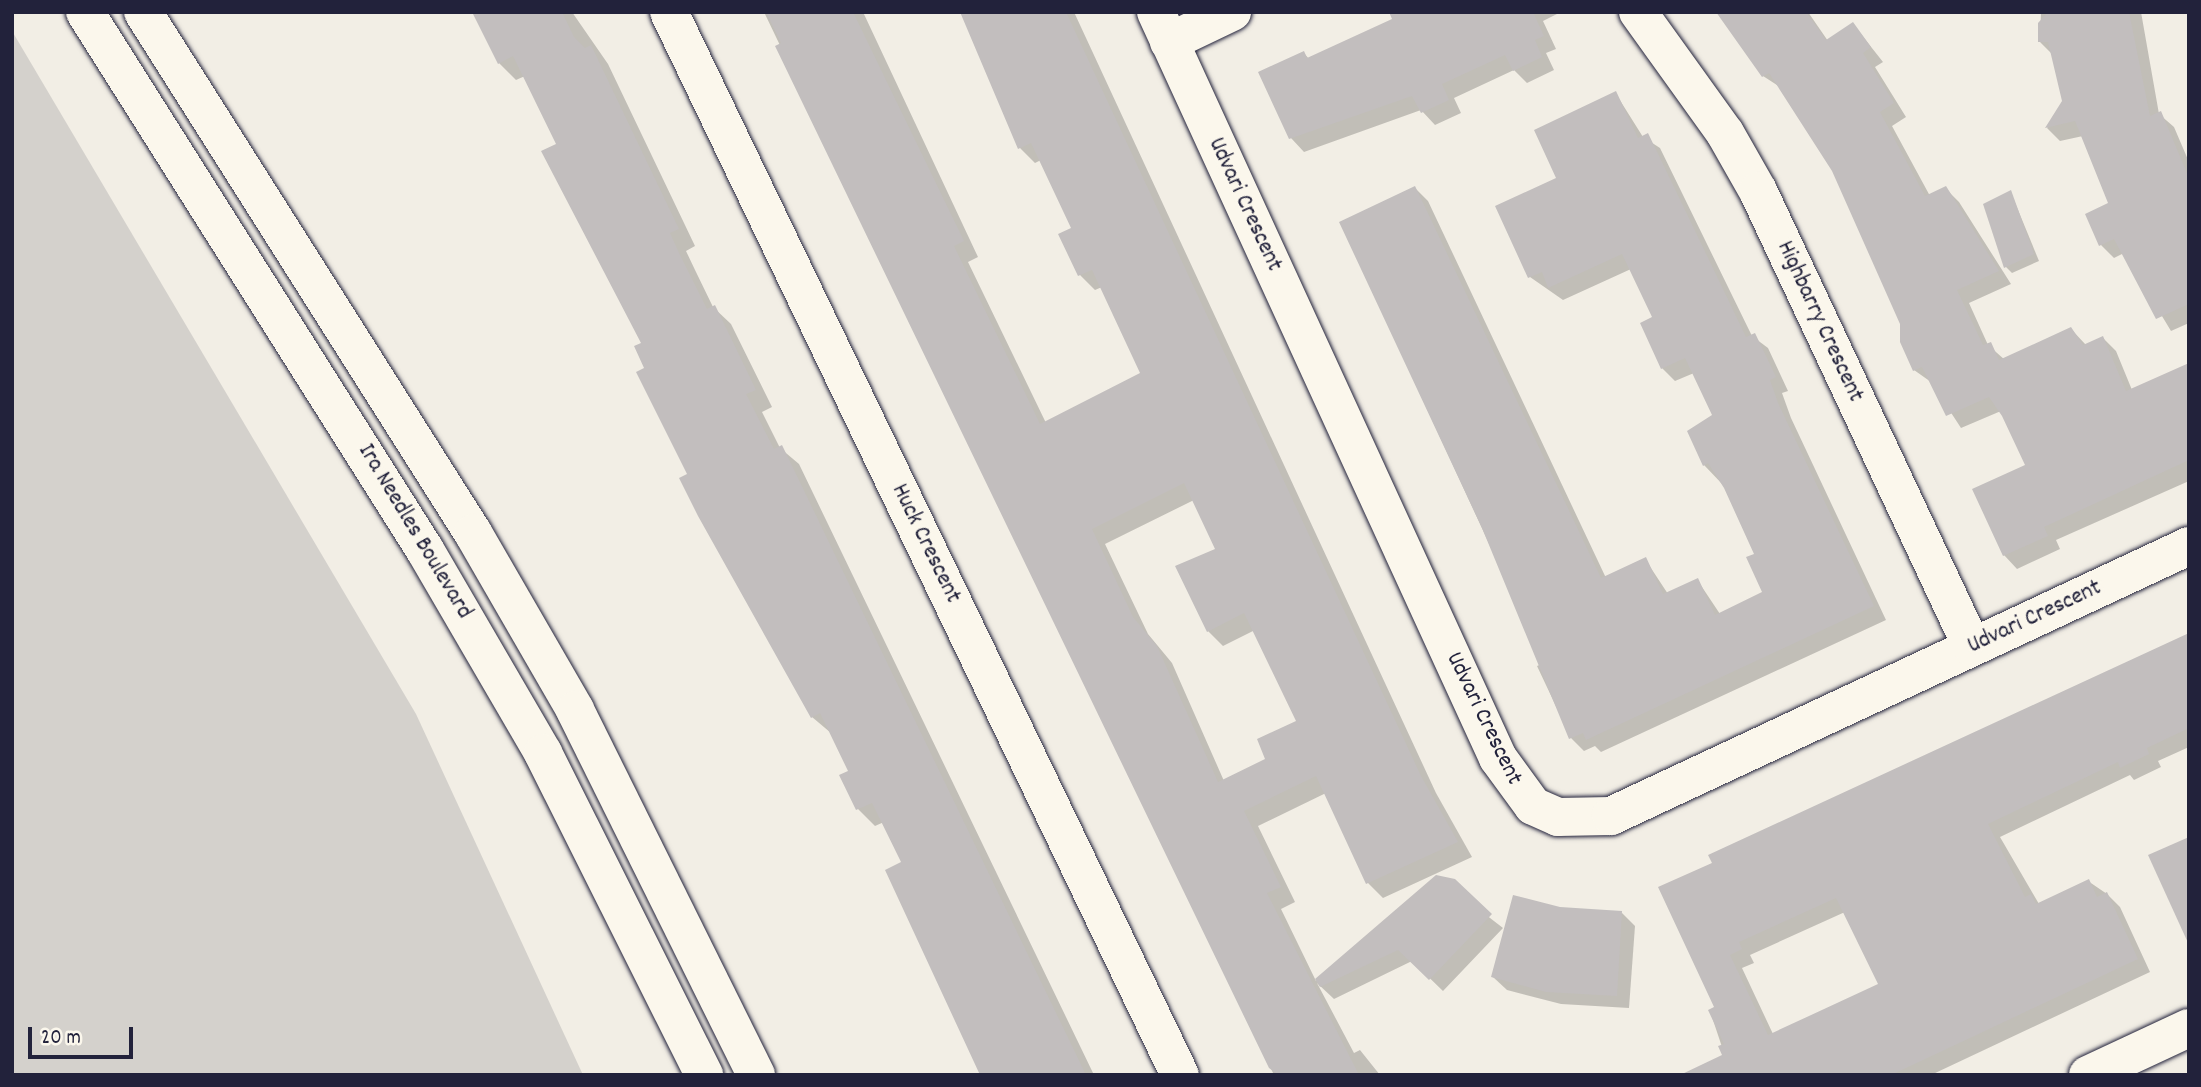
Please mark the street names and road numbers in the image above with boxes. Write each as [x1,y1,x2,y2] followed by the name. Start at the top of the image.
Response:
[1200,133,1288,277] street label: Udvari Crescent
[1769,237,1869,407] street label: Highbarry Crescent
[350,439,478,625] street label: Ira Needles Boulevard
[884,480,966,608] street label: Huck Crescent
[1963,574,2107,662] street label: Udvari Crescent
[1438,648,1528,790] street label: Udvari Crescent

